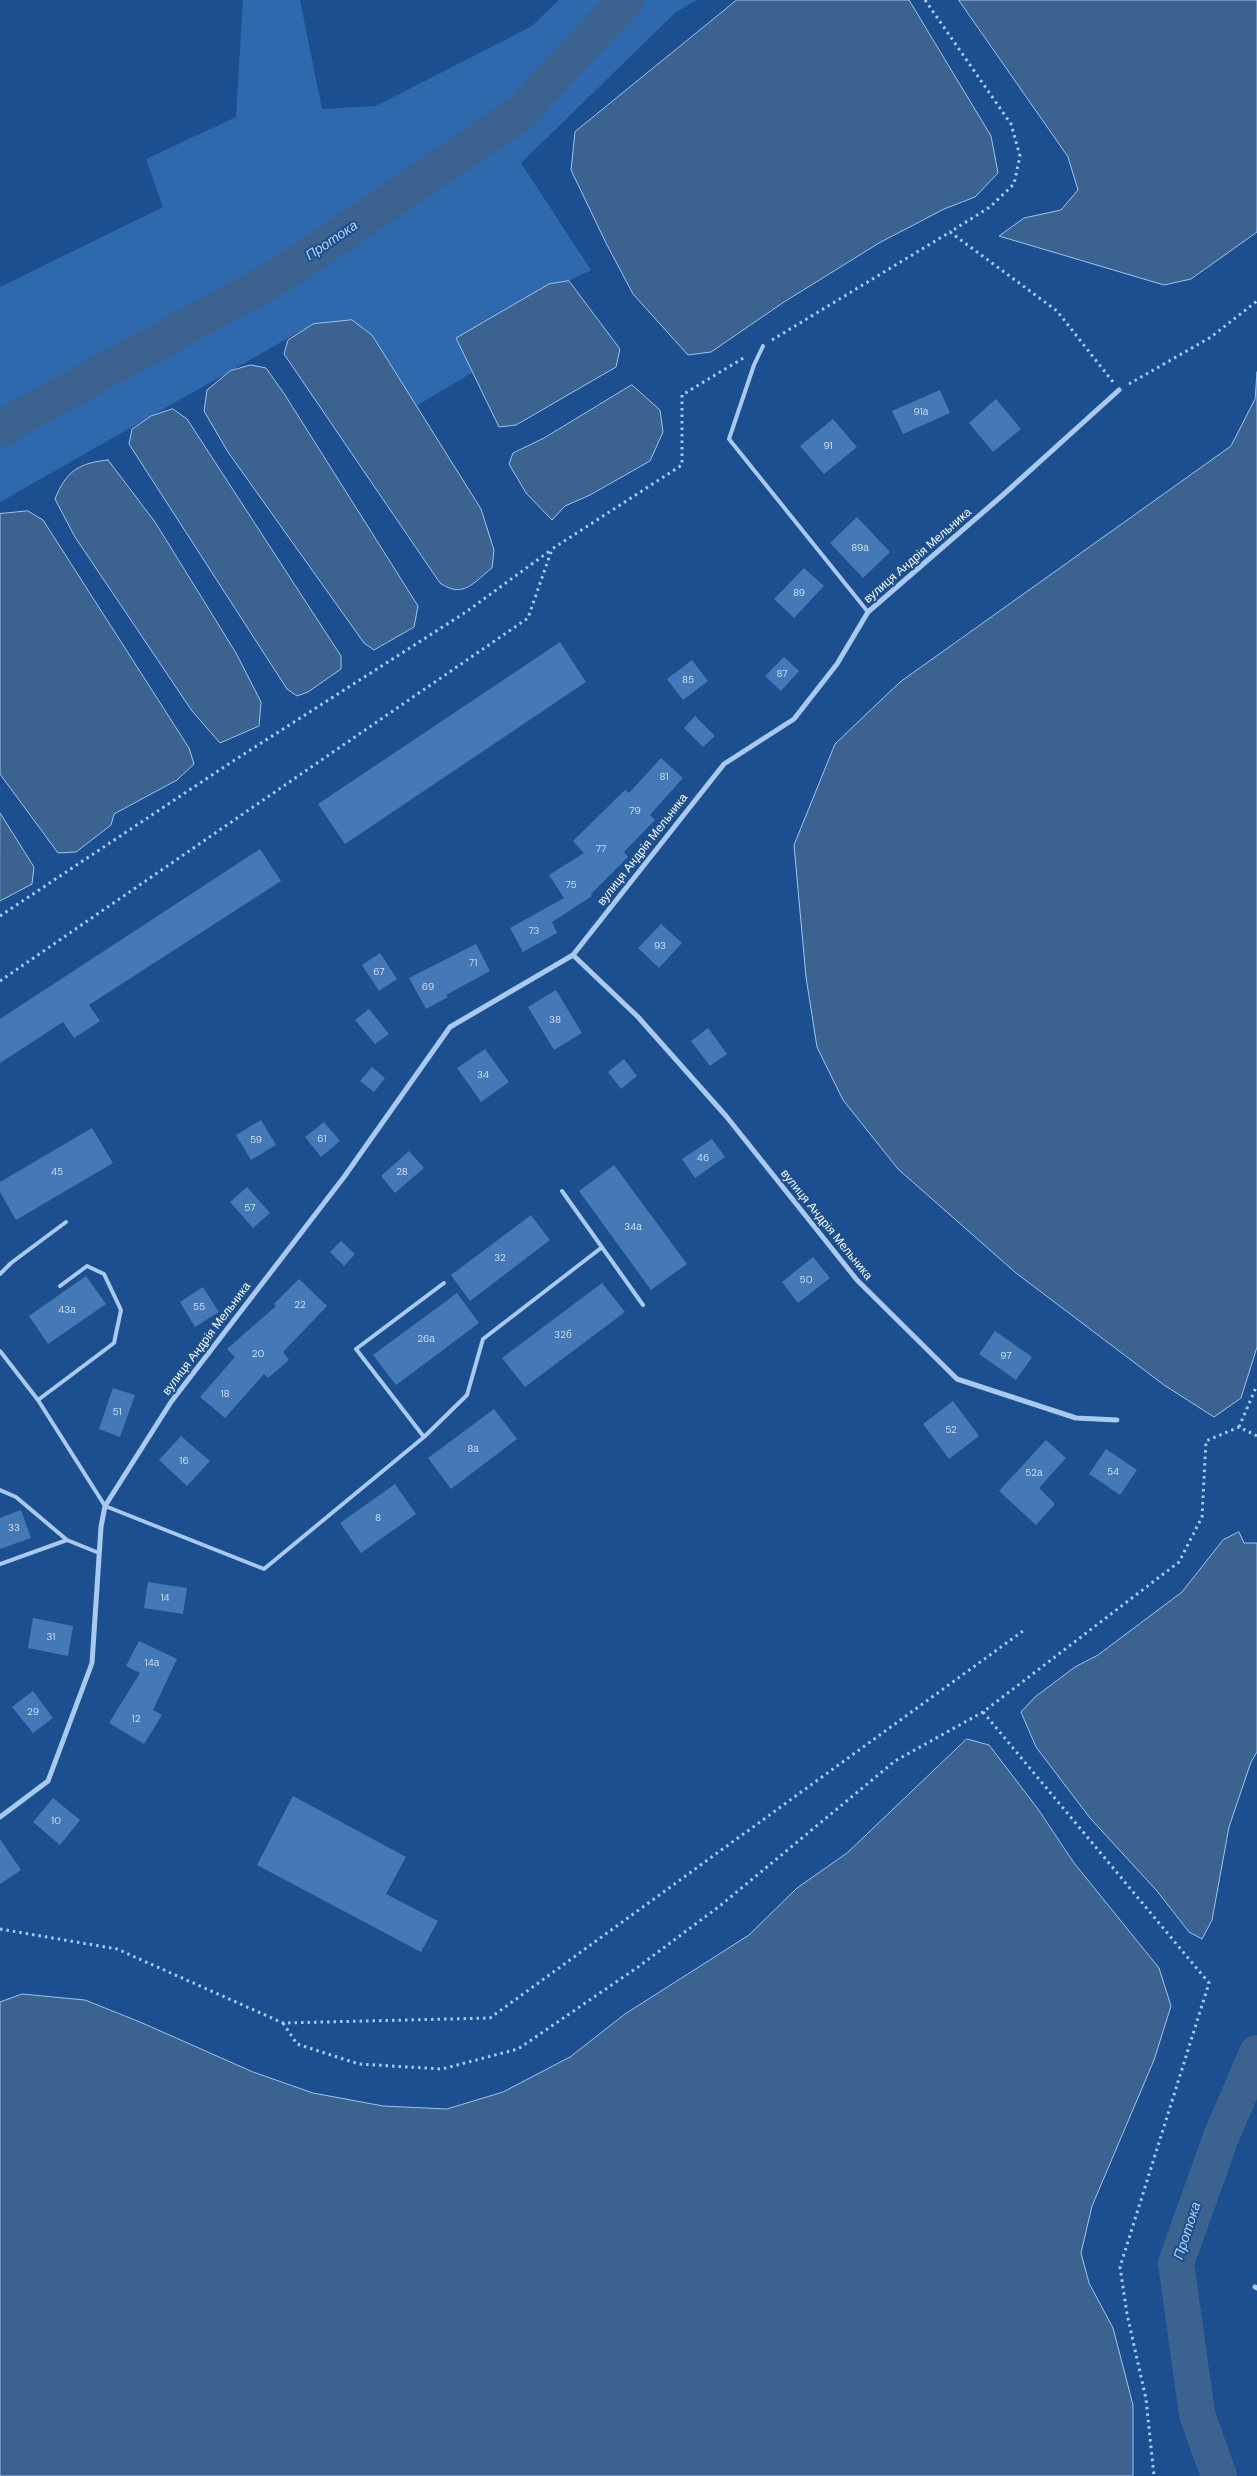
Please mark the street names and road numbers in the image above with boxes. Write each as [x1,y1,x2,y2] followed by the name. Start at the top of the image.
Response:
[861,505,975,607] street label: вулиця Андрія Мельника
[595,791,691,909] street label: вулиця Андрія Мельника
[777,1167,875,1283] street label: вулиця Андрія Мельника
[160,1280,254,1398] street label: вулиця Андрія Мельника

